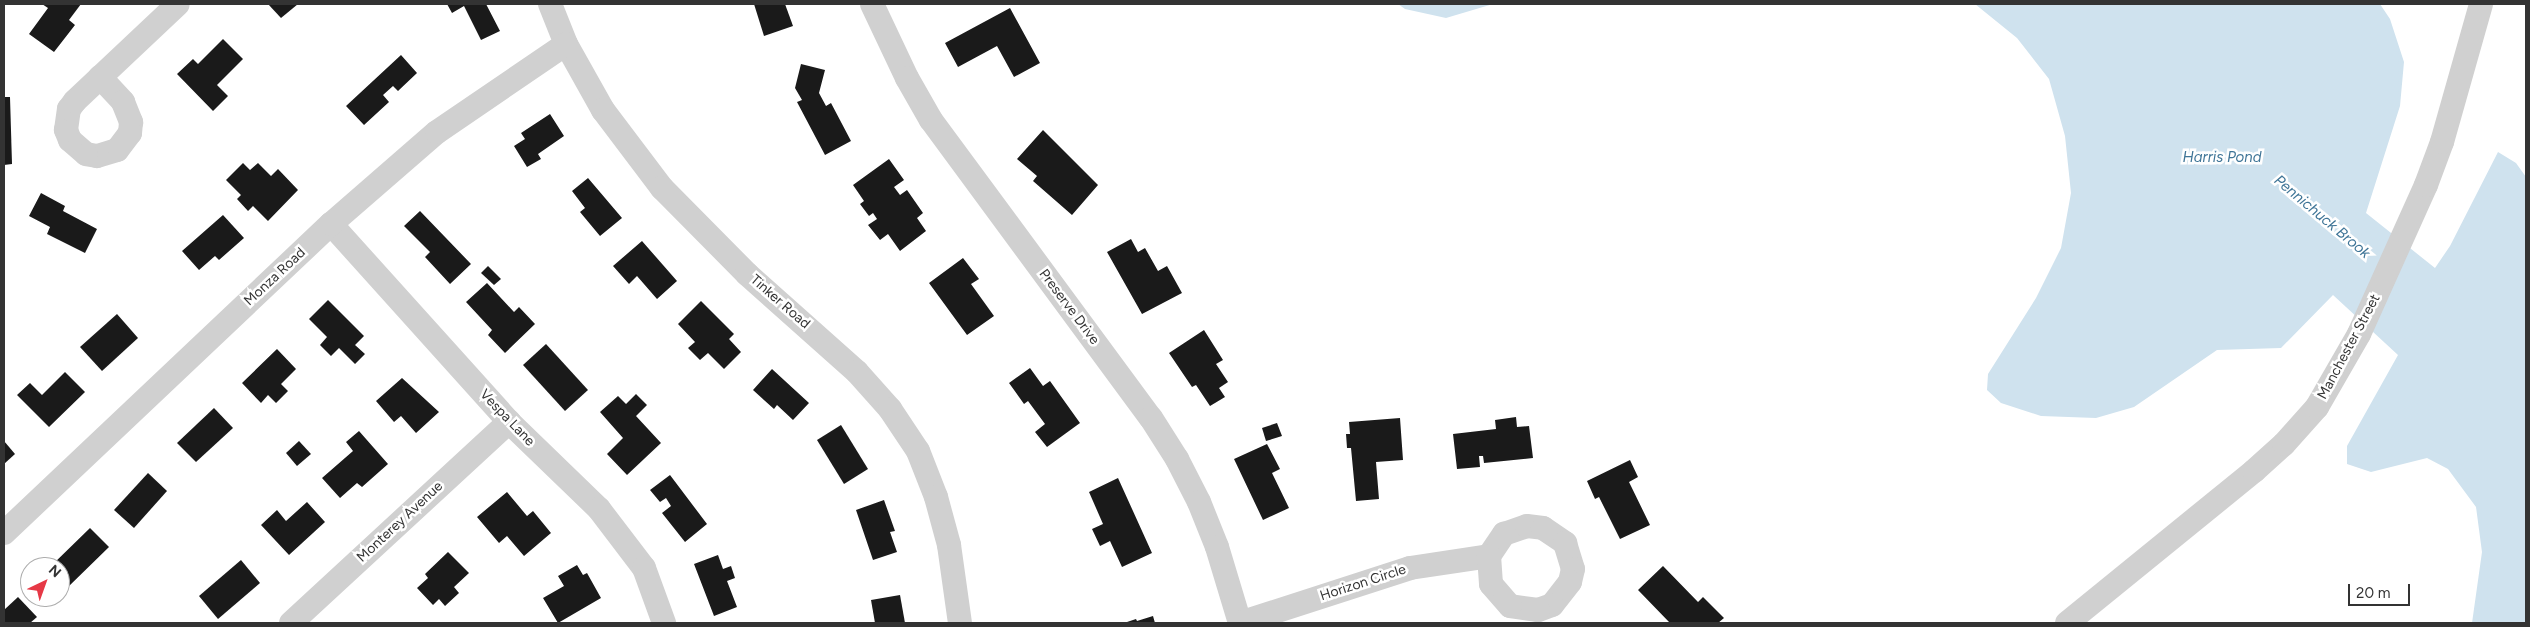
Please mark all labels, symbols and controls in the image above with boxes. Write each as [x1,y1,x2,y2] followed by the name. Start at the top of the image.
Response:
[2183,149,2261,167] water label: Harris Pond
[2270,172,2374,262] water label: Pennichuck Brook
[241,244,309,310] street label: Monza Road
[1035,266,1103,348] street label: Preserve Drive
[747,272,813,332] street label: Tinker Road
[2314,292,2384,402] street label: Manchester Street
[476,386,538,450] street label: Vespa Lane
[354,478,446,566] street label: Monterey Avenue
[20,557,70,607] north arrow
[45,561,64,581] text: N
[1318,561,1408,605] street label: Horizon Circle
[2350,574,2412,606] scale bar
[2356,584,2390,602] text: 20 m

